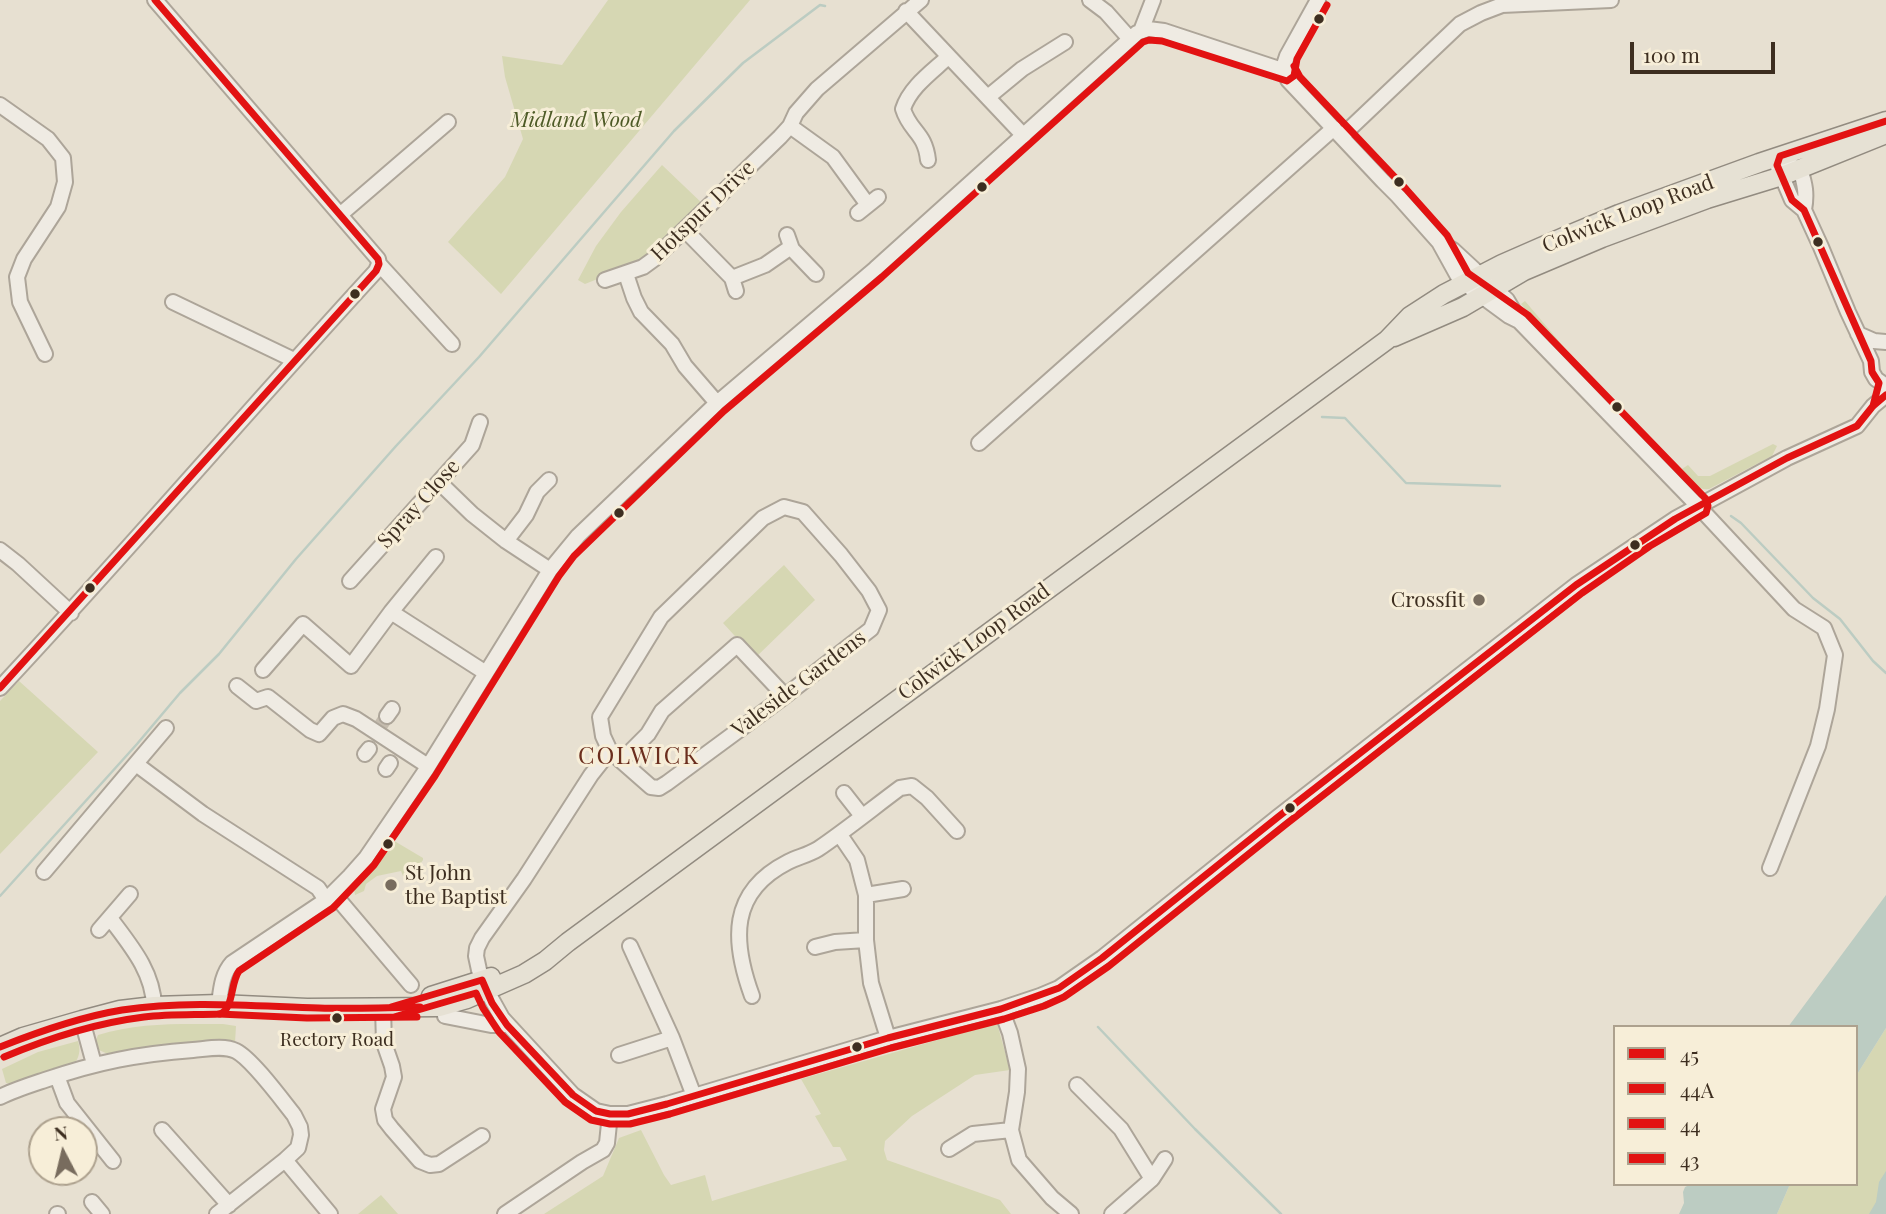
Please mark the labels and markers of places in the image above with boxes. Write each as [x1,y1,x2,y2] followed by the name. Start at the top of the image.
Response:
[1312,12,1326,26] unlabelled marker
[1392,175,1406,189] unlabelled marker
[975,180,989,194] unlabelled marker
[1811,235,1825,249] unlabelled marker
[348,287,362,301] unlabelled marker
[1610,400,1624,414] unlabelled marker
[612,506,626,520] unlabelled marker
[1628,538,1642,552] unlabelled marker
[83,581,97,595] unlabelled marker
[1391,587,1465,613] place label: Crossfit
[1471,592,1487,608] marker: Crossfit
[1283,801,1297,815] unlabelled marker
[381,837,395,851] unlabelled marker
[405,860,507,910] place label: St John the Baptist
[383,877,399,893] marker: St John the Baptist
[330,1011,344,1025] marker: Rectory Road
[280,1029,394,1051] place label: Rectory Road
[850,1040,864,1054] unlabelled marker

